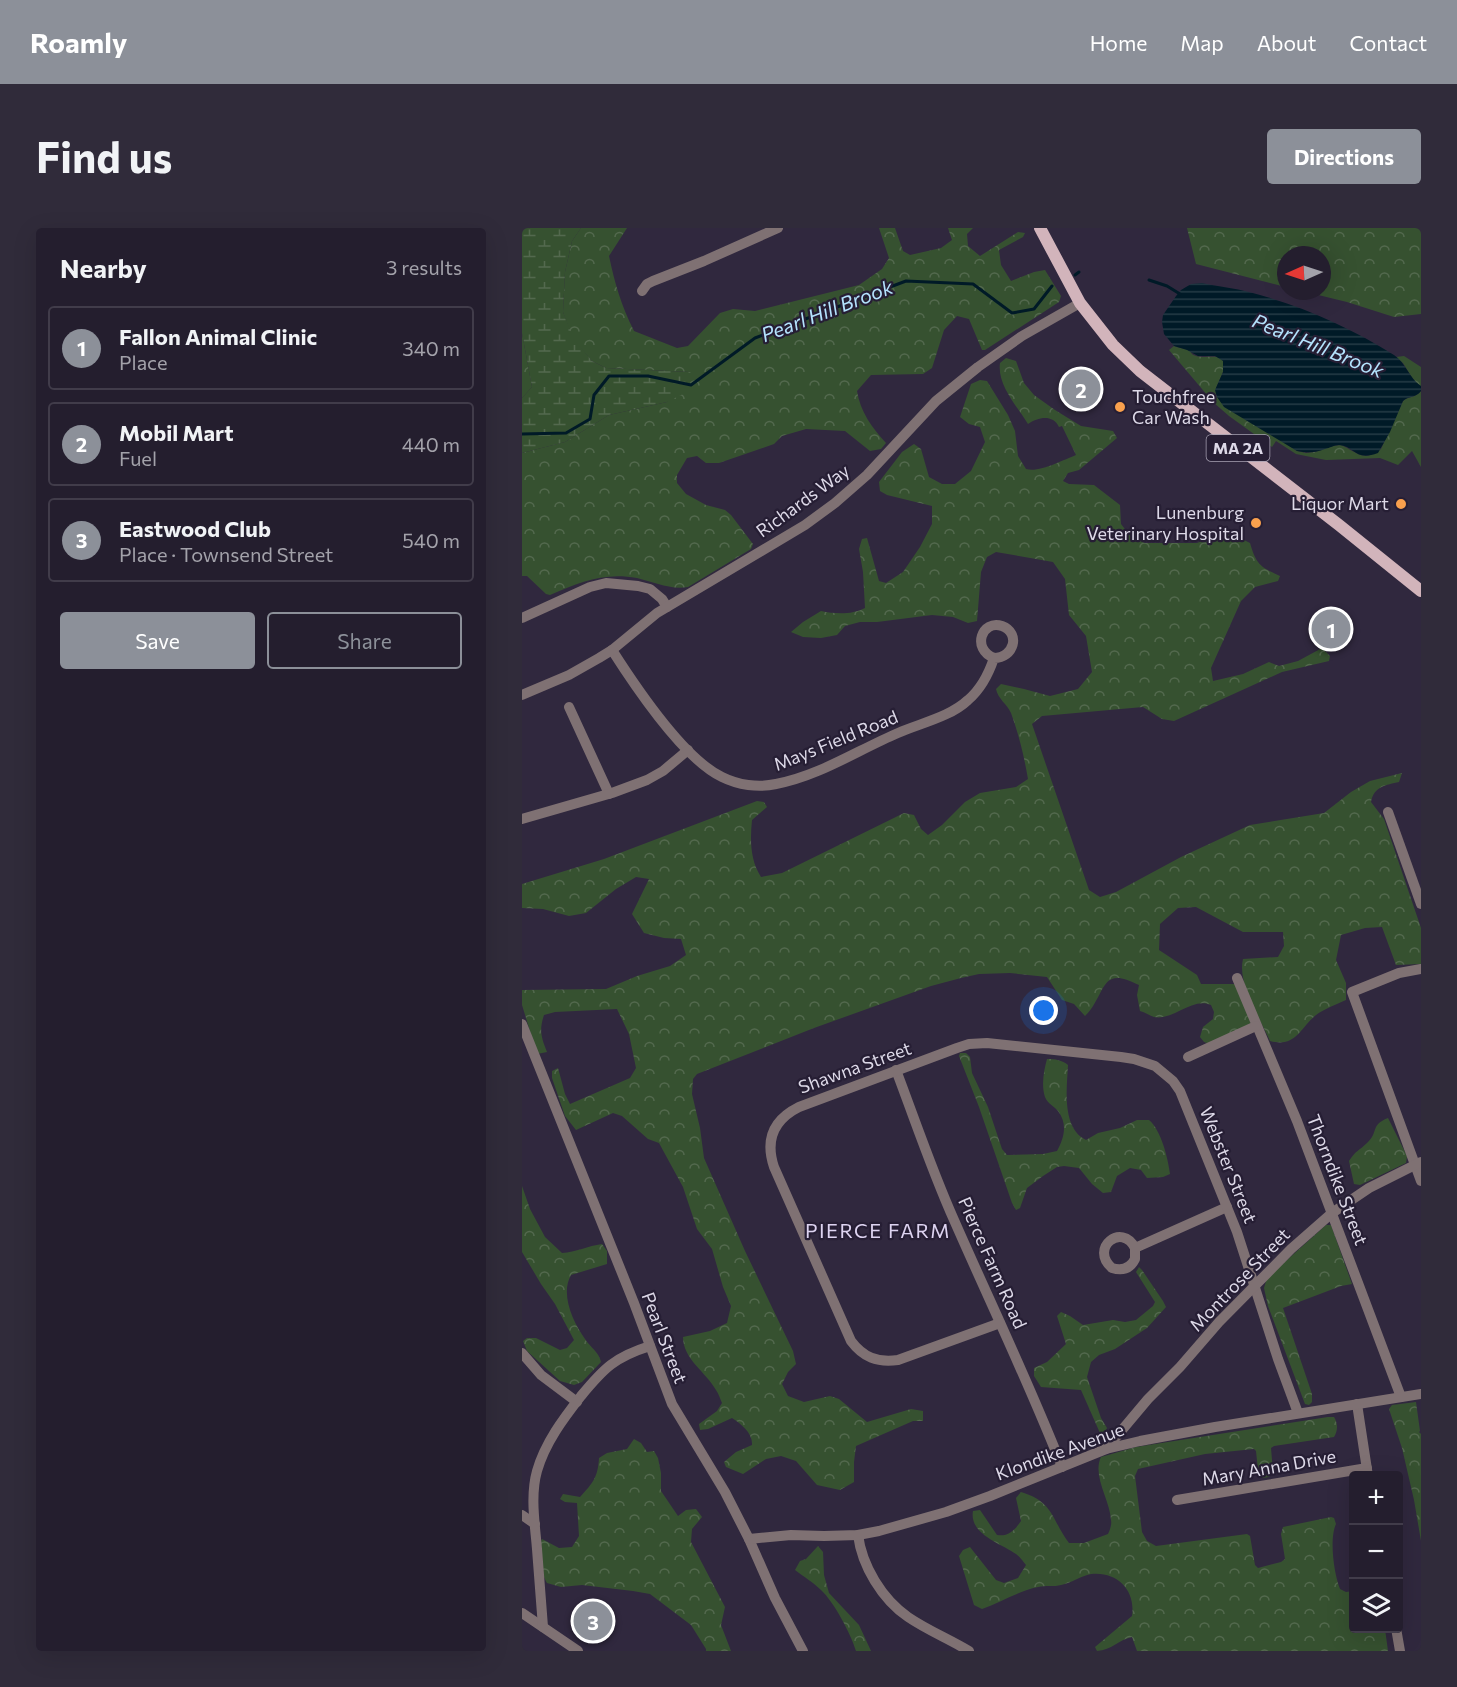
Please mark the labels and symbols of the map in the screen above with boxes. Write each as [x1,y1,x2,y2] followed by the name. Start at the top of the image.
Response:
[1277,246,1331,300] north arrow
[757,273,897,346] water label: Pearl Hill Brook
[1249,308,1389,383] water label: Pearl Hill Brook
[1062,366,1100,412] pin: 2
[1132,385,1215,428] place label: Touchfree Car Wash
[1113,400,1127,414] marker: Touchfree Car Wash
[1206,435,1270,461] road number: MA 2A
[751,459,853,541] street label: Richards Way
[1291,492,1389,514] place label: Liquor Mart
[1394,497,1408,511] marker: Liquor Mart
[1086,501,1244,544] place label: Lunenburg Veterinary Hospital
[1249,516,1263,530] marker: Lunenburg Veterinary Hospital
[1312,606,1350,652] pin: 1
[770,705,901,775] street label: Mays Field Road
[1029,996,1058,1025] your location
[795,1036,914,1098] street label: Shawna Street
[1196,1103,1262,1226] street label: Webster Street
[1303,1111,1373,1248] street label: Thorndike Street
[954,1193,1032,1332] street label: Pierce Farm Road
[805,1218,951,1242] district label: PIERCE FARM
[1184,1223,1294,1336] street label: Montrose Street
[637,1289,692,1386] street label: Pearl Street
[992,1418,1127,1484] street label: Klondike Avenue
[1200,1444,1338,1490] street label: Mary Anna Drive
[574,1598,612,1644] pin: 3

